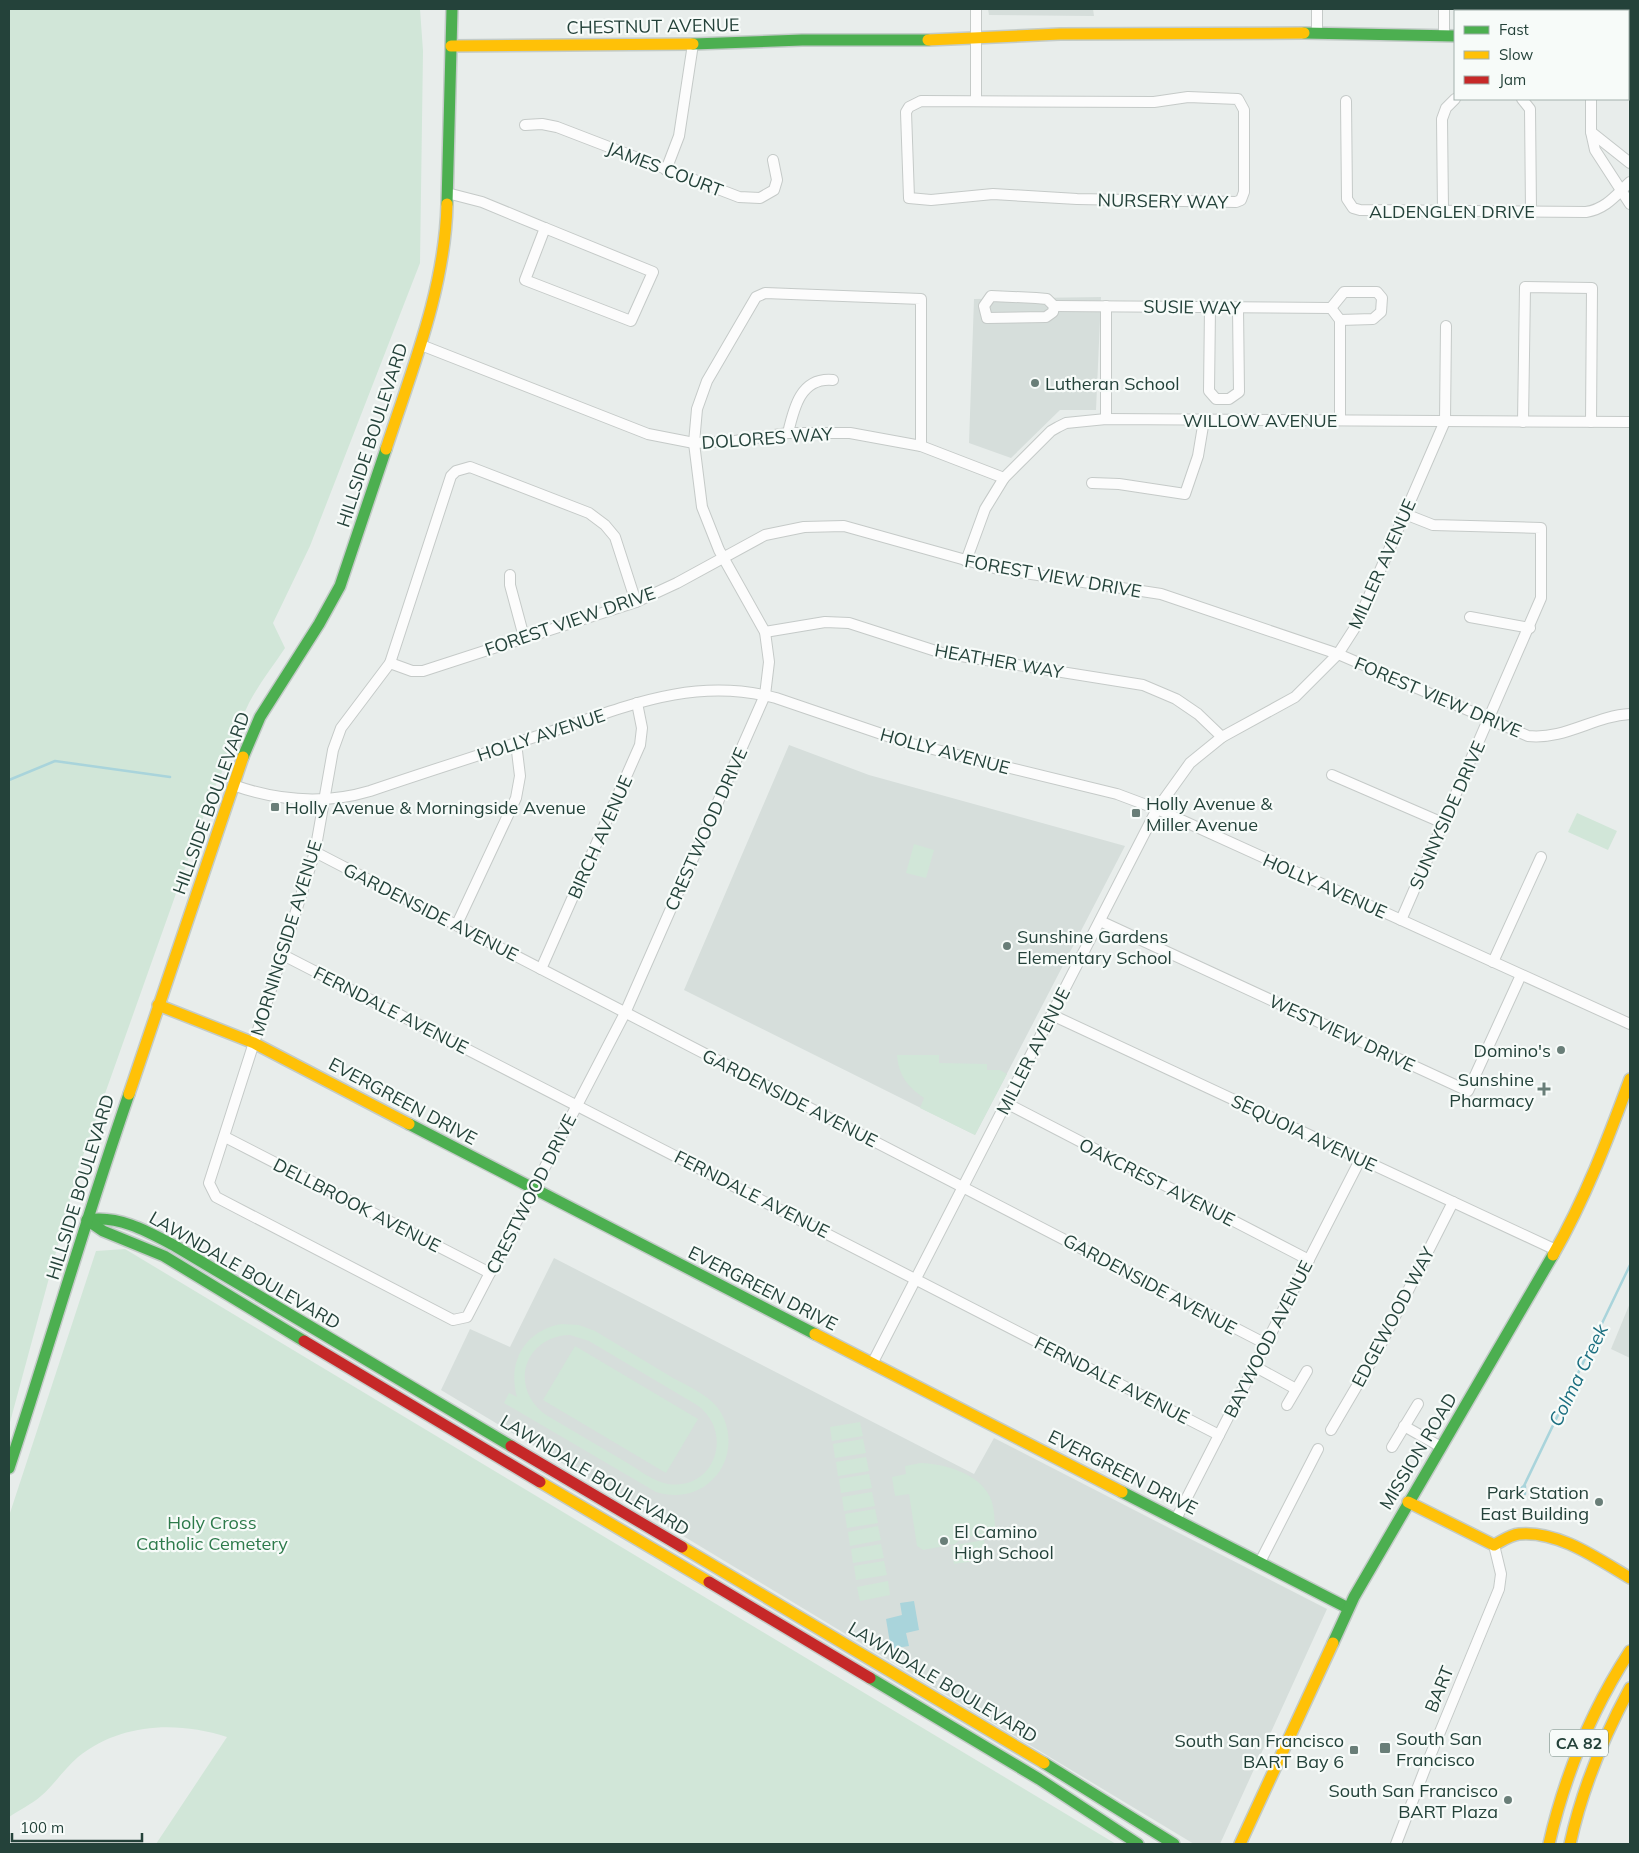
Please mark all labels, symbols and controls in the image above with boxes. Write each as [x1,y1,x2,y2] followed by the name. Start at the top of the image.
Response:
[1454,10,1629,100] legend
[566,13,740,39] street label: CHESTNUT AVENUE
[1499,20,1529,39] text: Fast
[1499,45,1533,64] text: Slow
[1499,70,1526,89] text: Jam
[604,136,727,202] street label: JAMES COURT
[1097,188,1230,214] street label: NURSERY WAY
[1369,200,1535,223] street label: ALDENGLEN DRIVE
[1143,295,1242,319] street label: SUSIE WAY
[331,340,413,530] street label: HILLSIDE BOULEVARD
[1045,372,1180,395] place label: Lutheran School
[1029,377,1041,389] marker: Lutheran School
[1183,409,1337,432] street label: WILLOW AVENUE
[701,422,834,454] street label: DOLORES WAY
[1343,495,1421,633] street label: MILLER AVENUE
[963,549,1143,603] street label: FOREST VIEW DRIVE
[482,581,658,661] street label: FOREST VIEW DRIVE
[933,638,1066,684] street label: HEATHER WAY
[1351,651,1525,743] street label: FOREST VIEW DRIVE
[474,703,608,767] street label: HOLLY AVENUE
[167,709,255,897] street label: HILLSIDE BOULEVARD
[878,723,1012,779] street label: HOLLY AVENUE
[1404,737,1490,893] street label: SUNNYSIDE DRIVE
[660,744,752,914] street label: CRESTWOOD DRIVE
[563,772,637,902] street label: BIRCH AVENUE
[1146,792,1273,836] place label: Holly Avenue & Miller Avenue
[285,796,586,819] place label: Holly Avenue & Morningside Avenue
[269,801,281,813] marker: Holly Avenue & Morningside Avenue
[1130,807,1142,819] marker: Holly Avenue & Miller Avenue
[245,837,327,1039] street label: MORNINGSIDE AVENUE
[1259,848,1391,924] street label: HOLLY AVENUE
[340,858,522,966] street label: GARDENSIDE AVENUE
[1017,925,1172,969] place label: Sunshine Gardens Elementary School
[1001,940,1013,952] marker: Sunshine Gardens Elementary School
[310,961,472,1059] street label: FERNDALE AVENUE
[991,983,1075,1119] street label: MILLER AVENUE
[1265,989,1419,1077] street label: WESTVIEW DRIVE
[1473,1039,1551,1062] place label: Domino's
[699,1044,881,1152] street label: GARDENSIDE AVENUE
[1555,1044,1567,1056] marker: Domino's
[325,1052,481,1150] street label: EVERGREEN DRIVE
[1449,1068,1534,1112] place label: Sunshine Pharmacy
[1538,1083,1550,1095] marker: Sunshine Pharmacy
[1228,1089,1380,1177] street label: SEQUOIA AVENUE
[41,1092,119,1282] street label: HILLSIDE BOULEVARD
[481,1110,581,1278] street label: CRESTWOOD DRIVE
[1075,1133,1239,1231] street label: OAKCREST AVENUE
[671,1145,833,1243] street label: FERNDALE AVENUE
[269,1153,445,1257] street label: DELLBROOK AVENUE
[145,1206,345,1334] street label: LAWNDALE BOULEVARD
[1059,1228,1241,1340] street label: GARDENSIDE AVENUE
[684,1240,842,1336] street label: EVERGREEN DRIVE
[1346,1242,1440,1391] street label: EDGEWOOD WAY
[1218,1257,1318,1421] street label: BAYWOOD AVENUE
[1543,1319,1614,1430] water label: Colma Creek
[1031,1331,1193,1429] street label: FERNDALE AVENUE
[1374,1389,1462,1513] street label: MISSION ROAD
[496,1409,694,1541] street label: LAWNDALE BOULEVARD
[1044,1424,1202,1520] street label: EVERGREEN DRIVE
[1480,1481,1589,1525] place label: Park Station East Building
[1593,1496,1605,1508] marker: Park Station East Building
[136,1511,288,1555] park label: Holy Cross Catholic Cemetery
[954,1520,1054,1564] place label: El Camino High School
[938,1535,950,1547] marker: El Camino High School
[844,1616,1042,1748] street label: LAWNDALE BOULEVARD
[1419,1662,1459,1716] street label: BART
[1396,1727,1482,1771] place label: South San Francisco
[1174,1729,1344,1773] place label: South San Francisco BART Bay 6
[1550,1730,1608,1756] road number: CA 82
[1378,1741,1392,1755] marker: South San Francisco
[1348,1744,1360,1756] marker: South San Francisco BART Bay 6
[1328,1779,1498,1823] place label: South San Francisco BART Plaza
[1502,1794,1514,1806] marker: South San Francisco BART Plaza
[12,1810,142,1842] scale bar
[20,1818,64,1837] text: 100 m

